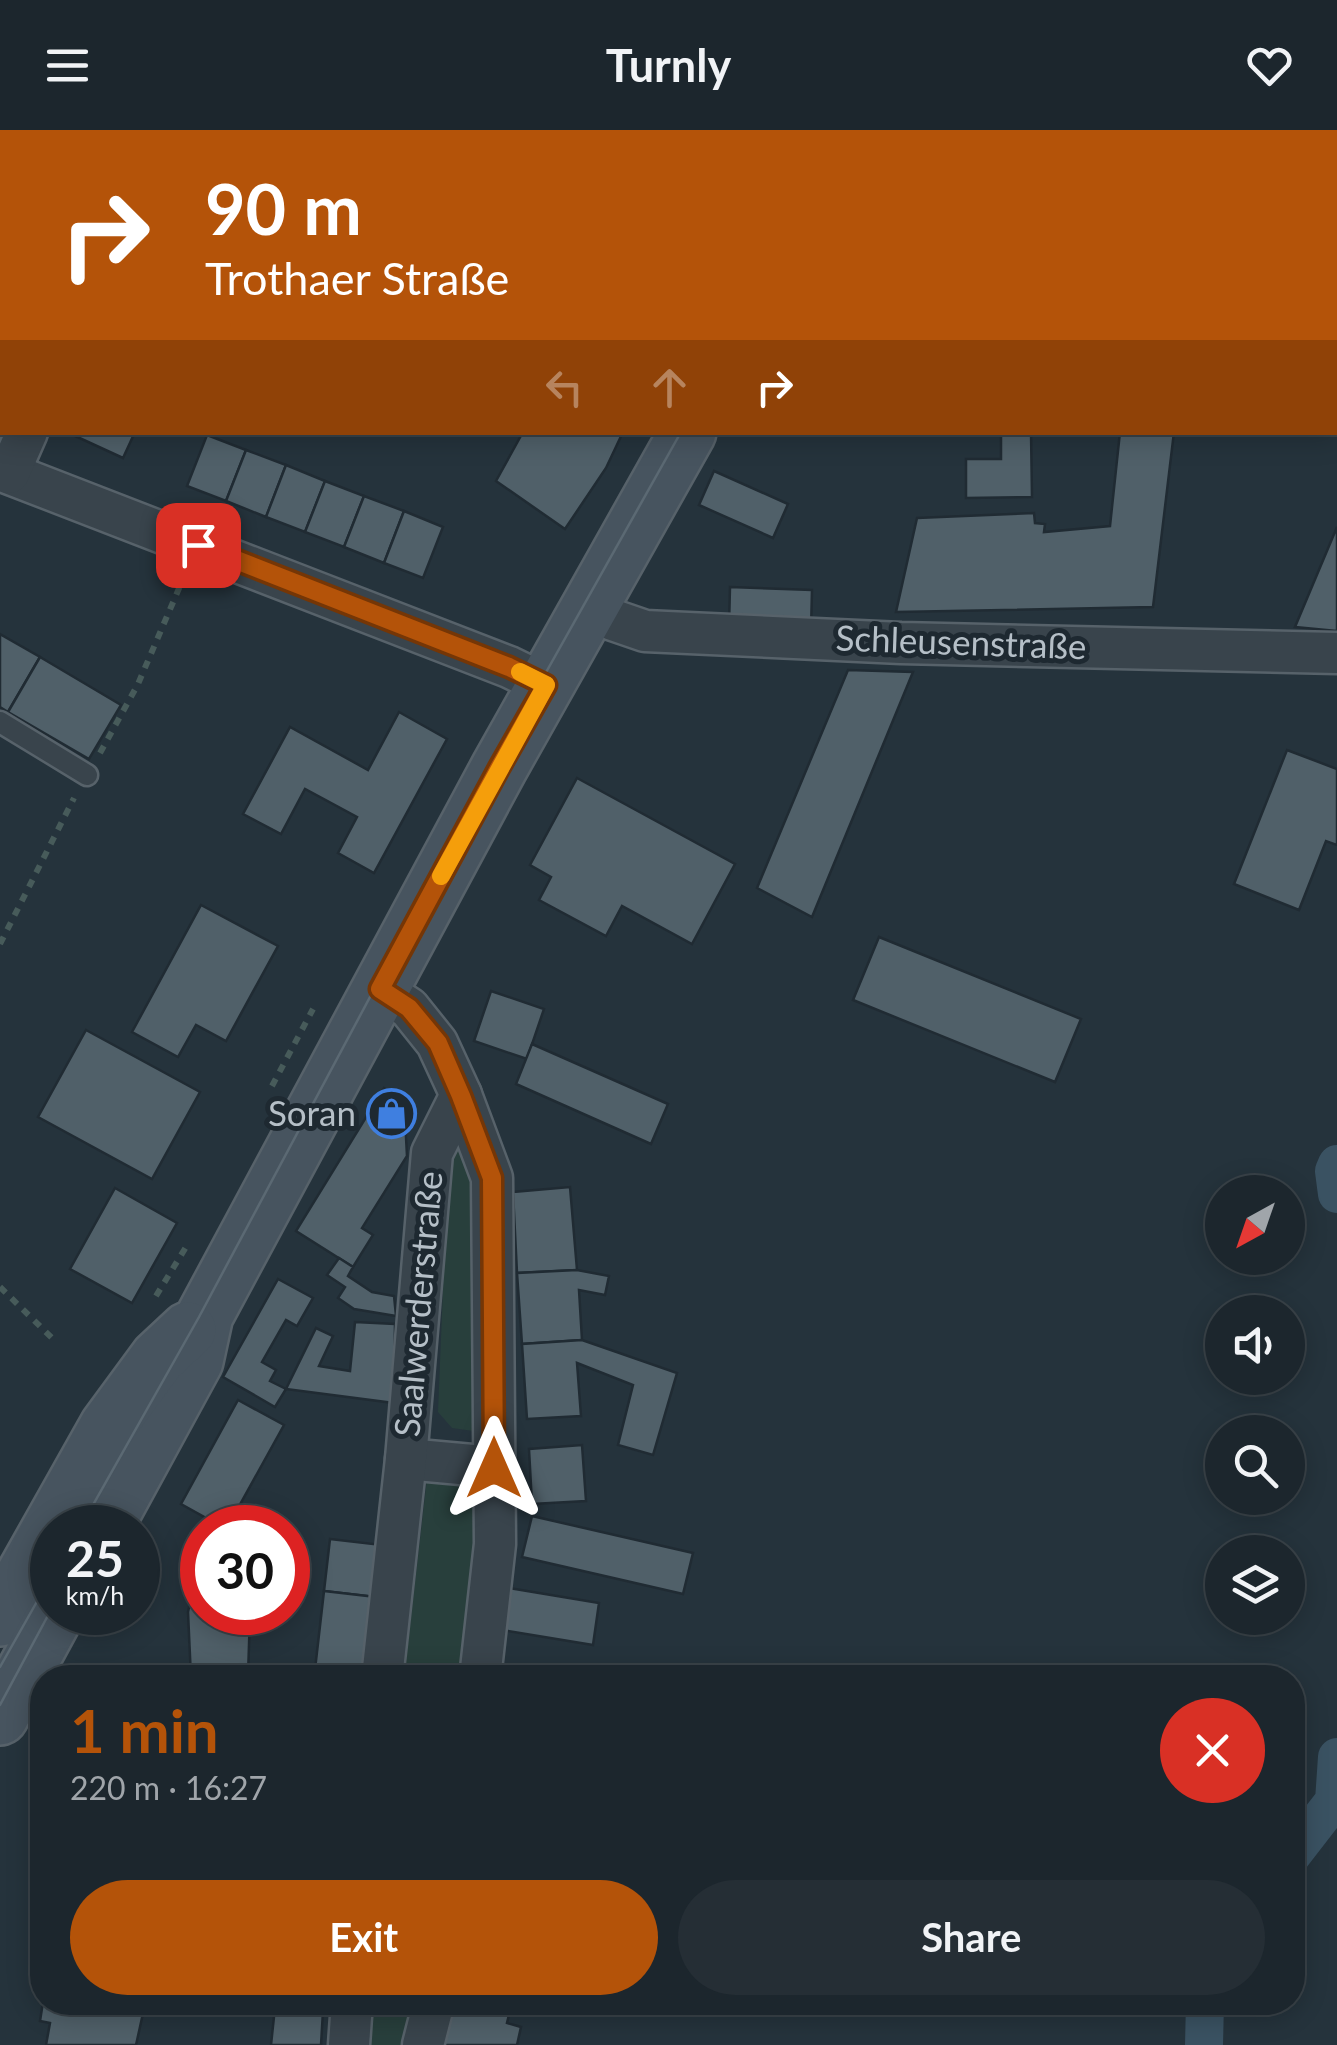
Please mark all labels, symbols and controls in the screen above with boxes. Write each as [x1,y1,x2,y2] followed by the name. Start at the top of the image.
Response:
[40,38,95,93] icon: menu
[606,38,731,92] text: Turnly
[1242,38,1297,93] icon: heart
[205,166,362,250] text: 90 m
[40,170,170,300] icon: right
[205,251,509,305] text: Trothaer Straße
[537,360,592,415] icon: left
[642,360,697,415] icon: ahead
[747,360,802,415] icon: right
[156,503,241,588] pin
[171,518,226,573] icon: arrive
[835,616,1087,666] street label: Schleusenstraße
[365,1088,417,1140] shop icon: Soran
[268,1091,356,1133] place label: Soran
[384,1169,450,1438] street label: Saalwerderstraße
[1205,1175,1305,1275] north arrow
[1205,1175,1305,1635] map controls
[1205,1295,1305,1395] button: sound
[1205,1415,1305,1515] button: search
[442,1416,546,1520] position arrow
[180,1505,310,1635] speed limit sign: 30
[66,1528,124,1588] text: 25
[1205,1535,1305,1635] button: layers
[66,1580,124,1610] text: km/h
[70,1694,219,1766] text: 1 min
[1160,1698,1265,1803] button: close
[70,1768,267,1807] text: 220 m · 16:27
[70,1880,658,1995] button: Exit
[678,1880,1265,1995] button: Share

